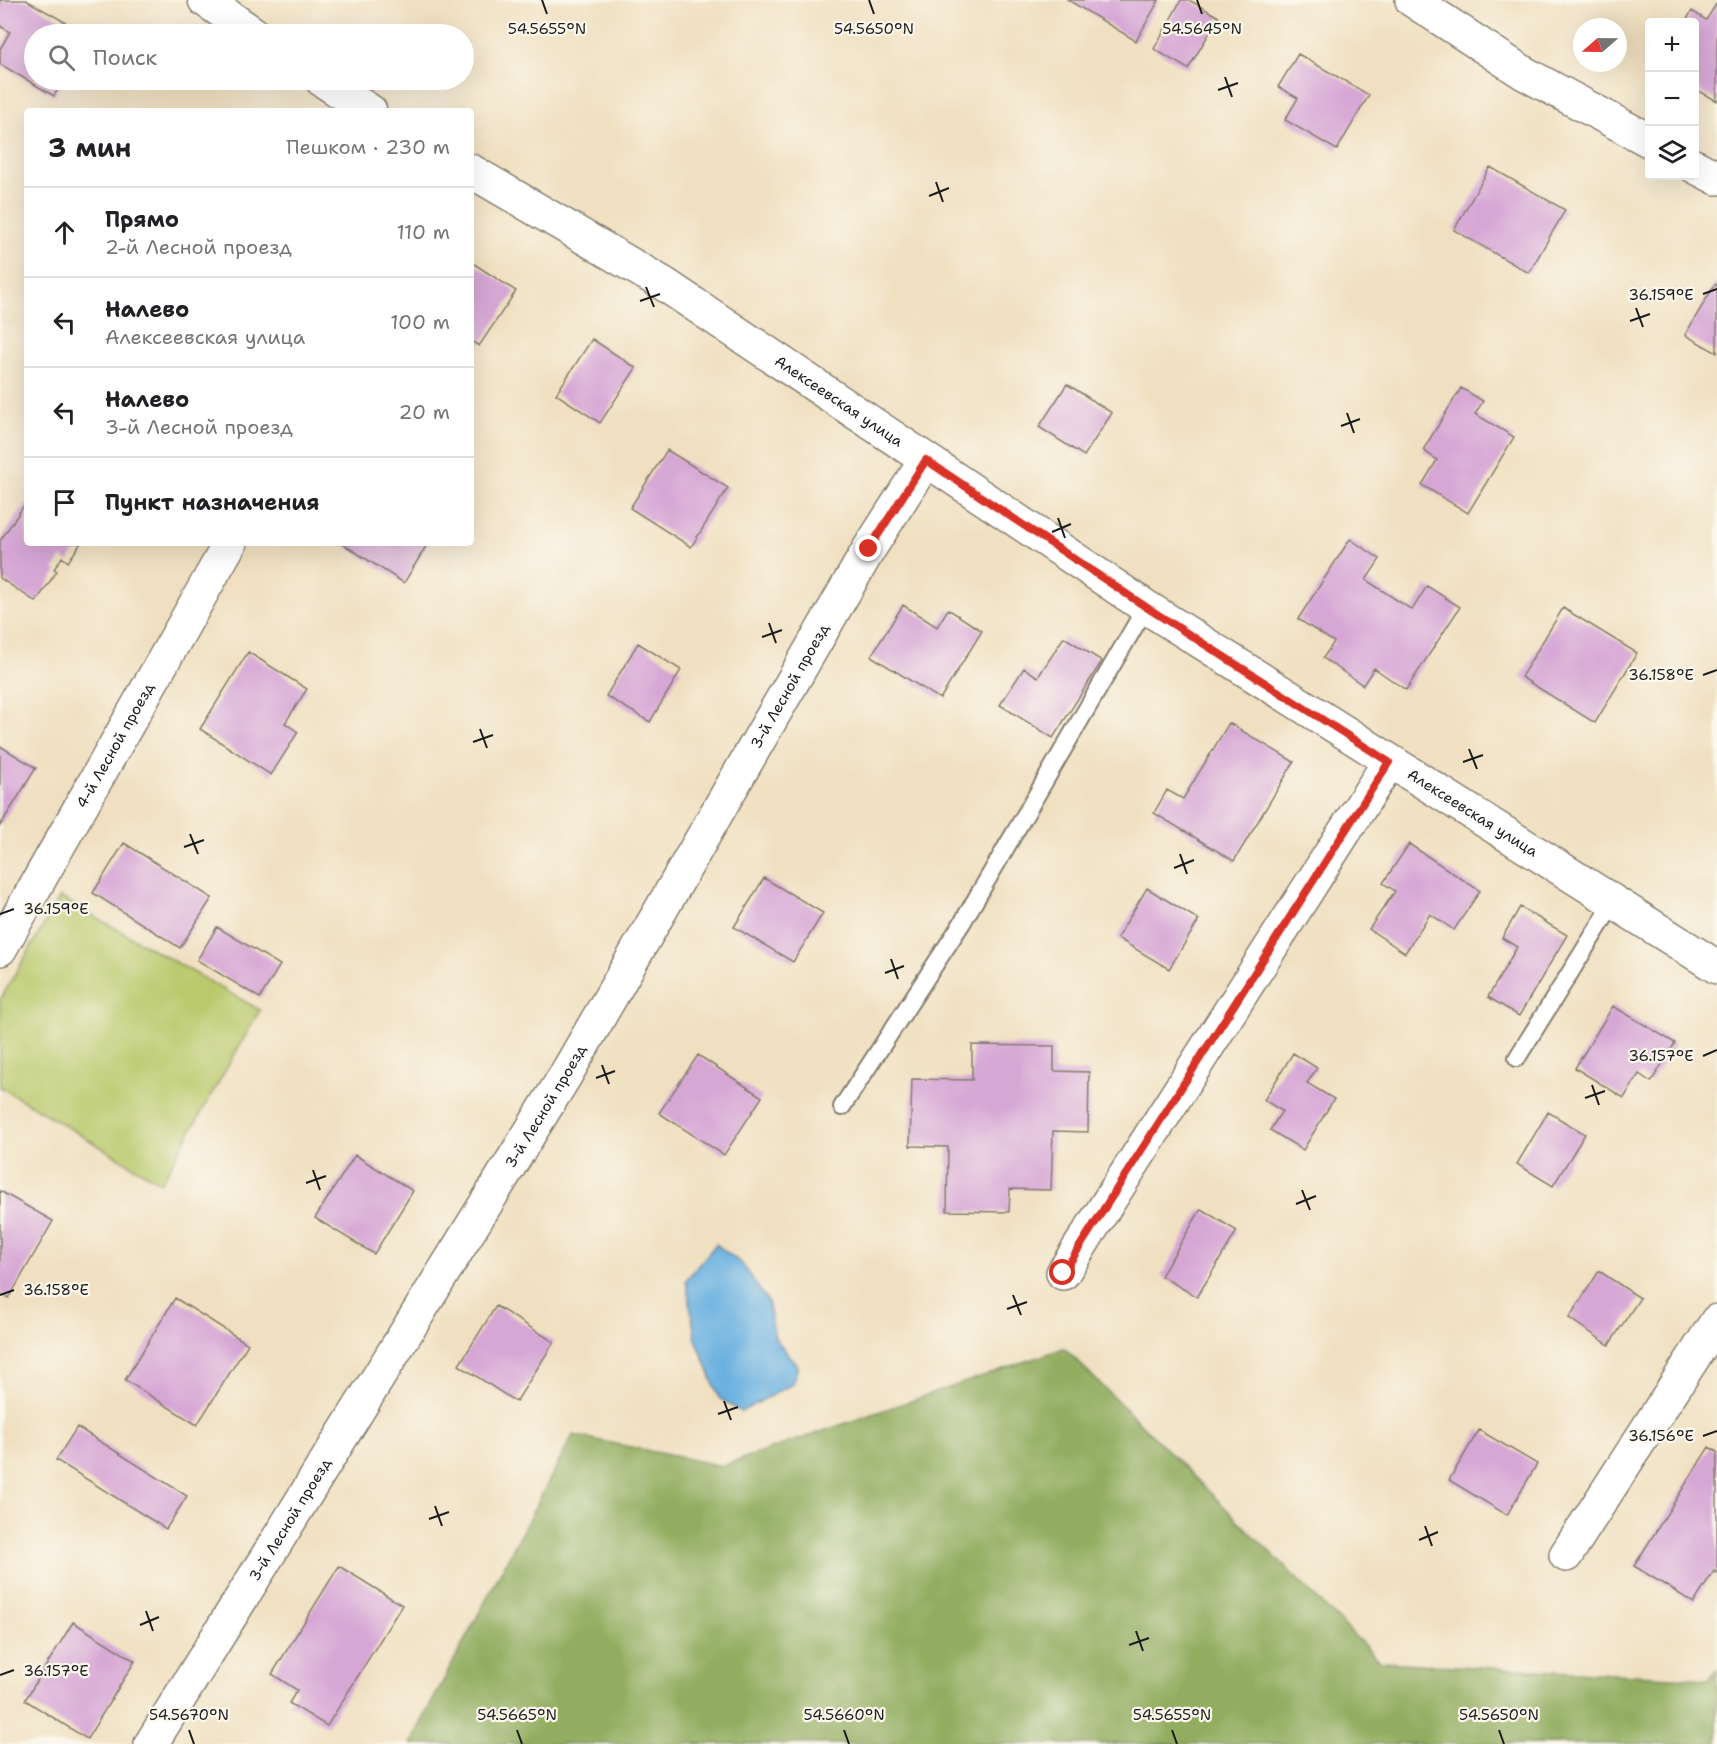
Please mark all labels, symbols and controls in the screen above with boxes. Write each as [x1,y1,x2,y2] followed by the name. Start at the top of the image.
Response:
[1573,18,1627,72] north arrow
[1645,18,1699,180] map controls
[1645,18,1699,72] button: +
[508,19,586,39] text: 54.5655°N
[834,19,914,39] text: 54.5650°N
[1162,19,1242,39] text: 54.5645°N
[24,24,474,90] search box
[45,41,78,74] icon: search
[93,43,157,72] text: Поиск
[1645,72,1699,126] button: −
[1645,126,1699,180] button: layers
[48,130,131,165] text: 3 мин
[286,134,450,160] text: Пешком · 230 m
[105,205,179,234] text: Прямо
[48,216,81,249] icon: ahead
[396,219,450,245] text: 110 m
[105,234,292,260] text: 2-й Лесной проезд
[1628,285,1694,305] text: 36.159°E
[105,295,189,324] text: Налево
[48,306,81,339] icon: left
[390,309,450,335] text: 100 m
[105,324,305,350] text: Алексеевская улица
[771,351,907,452] street label: Алексеевская улица
[105,385,189,414] text: Налево
[48,396,81,429] icon: left
[399,399,450,425] text: 20 m
[105,414,293,440] text: 3-й Лесной проезд
[48,486,81,519] icon: arrive
[105,488,319,517] text: Пункт назначения
[855,535,881,561] route end
[746,620,834,752] street label: 3-й Лесной проезд
[1628,665,1694,685] text: 36.158°E
[72,679,159,812] street label: 4-й Лесной проезд
[1404,764,1542,862] street label: Алексеевская улица
[23,899,89,919] text: 36.159°E
[500,1041,591,1172] street label: 3-й Лесной проезд
[1628,1046,1694,1066] text: 36.157°E
[1049,1259,1075,1285] route start
[23,1280,89,1300] text: 36.158°E
[1628,1426,1694,1446] text: 36.156°E
[244,1454,336,1585] street label: 3-й Лесной проезд
[23,1661,89,1681] text: 36.157°E
[149,1705,229,1725] text: 54.5670°N
[477,1705,557,1725] text: 54.5665°N
[803,1705,885,1725] text: 54.5660°N
[1133,1705,1211,1725] text: 54.5655°N
[1459,1705,1539,1725] text: 54.5650°N

